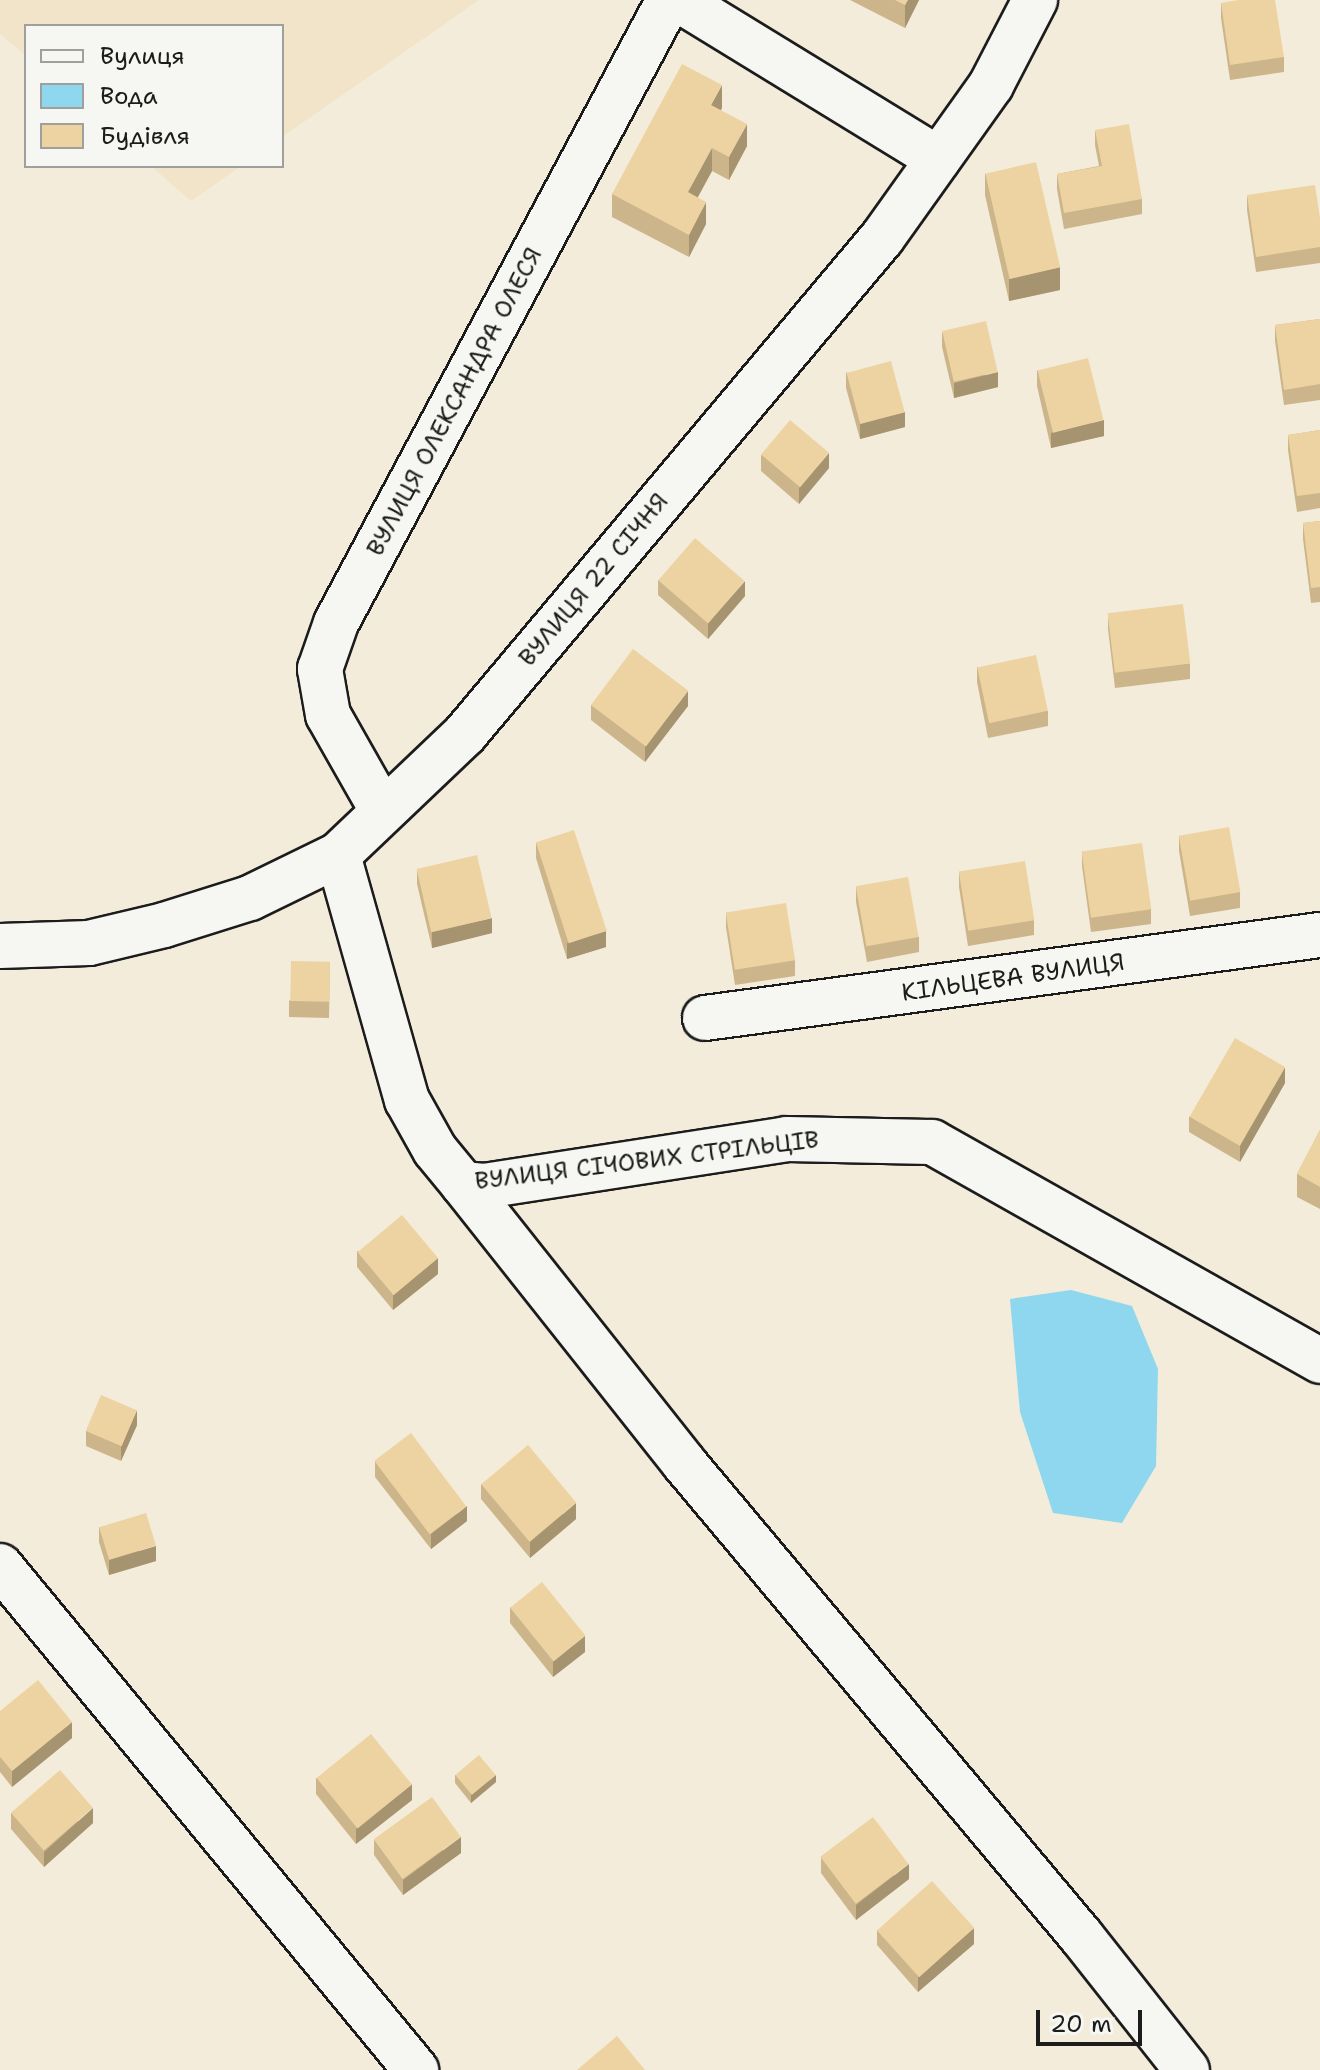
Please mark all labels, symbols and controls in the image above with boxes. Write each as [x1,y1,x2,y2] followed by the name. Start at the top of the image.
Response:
[24,24,284,168] legend
[100,40,185,72] text: Вулиця
[100,80,158,112] text: Вода
[100,120,190,152] text: Будівля
[361,243,549,561] street label: ВУЛИЦЯ ОЛЕКСАНДРА ОЛЕСЯ
[513,488,675,672] street label: ВУЛИЦЯ 22 СІЧНЯ
[900,948,1126,1008] street label: КІЛЬЦЕВА ВУЛИЦЯ
[473,1126,821,1196] street label: ВУЛИЦЯ СІЧОВИХ СТРІЛЬЦІВ
[1040,1994,1146,2044] scale bar
[1050,2008,1112,2040] text: 20 m

